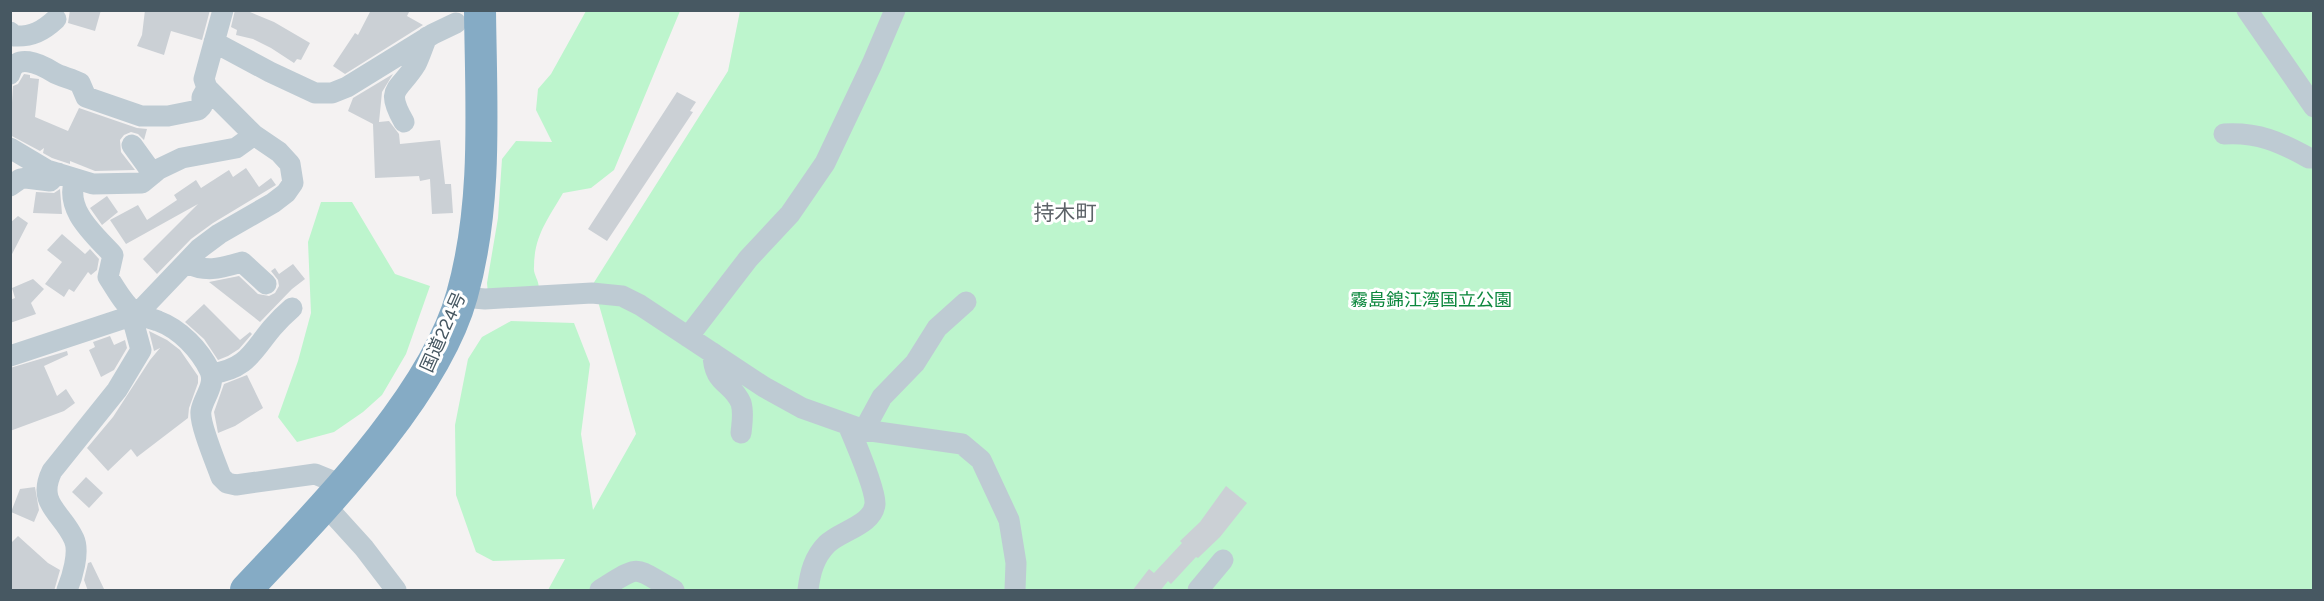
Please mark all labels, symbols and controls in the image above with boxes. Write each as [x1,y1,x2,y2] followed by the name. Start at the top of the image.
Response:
[1034,200,1097,225] district label: 持木町
[416,289,470,375] street label: 国道224号
[1350,289,1512,311] park label: 霧島錦江湾国立公園

